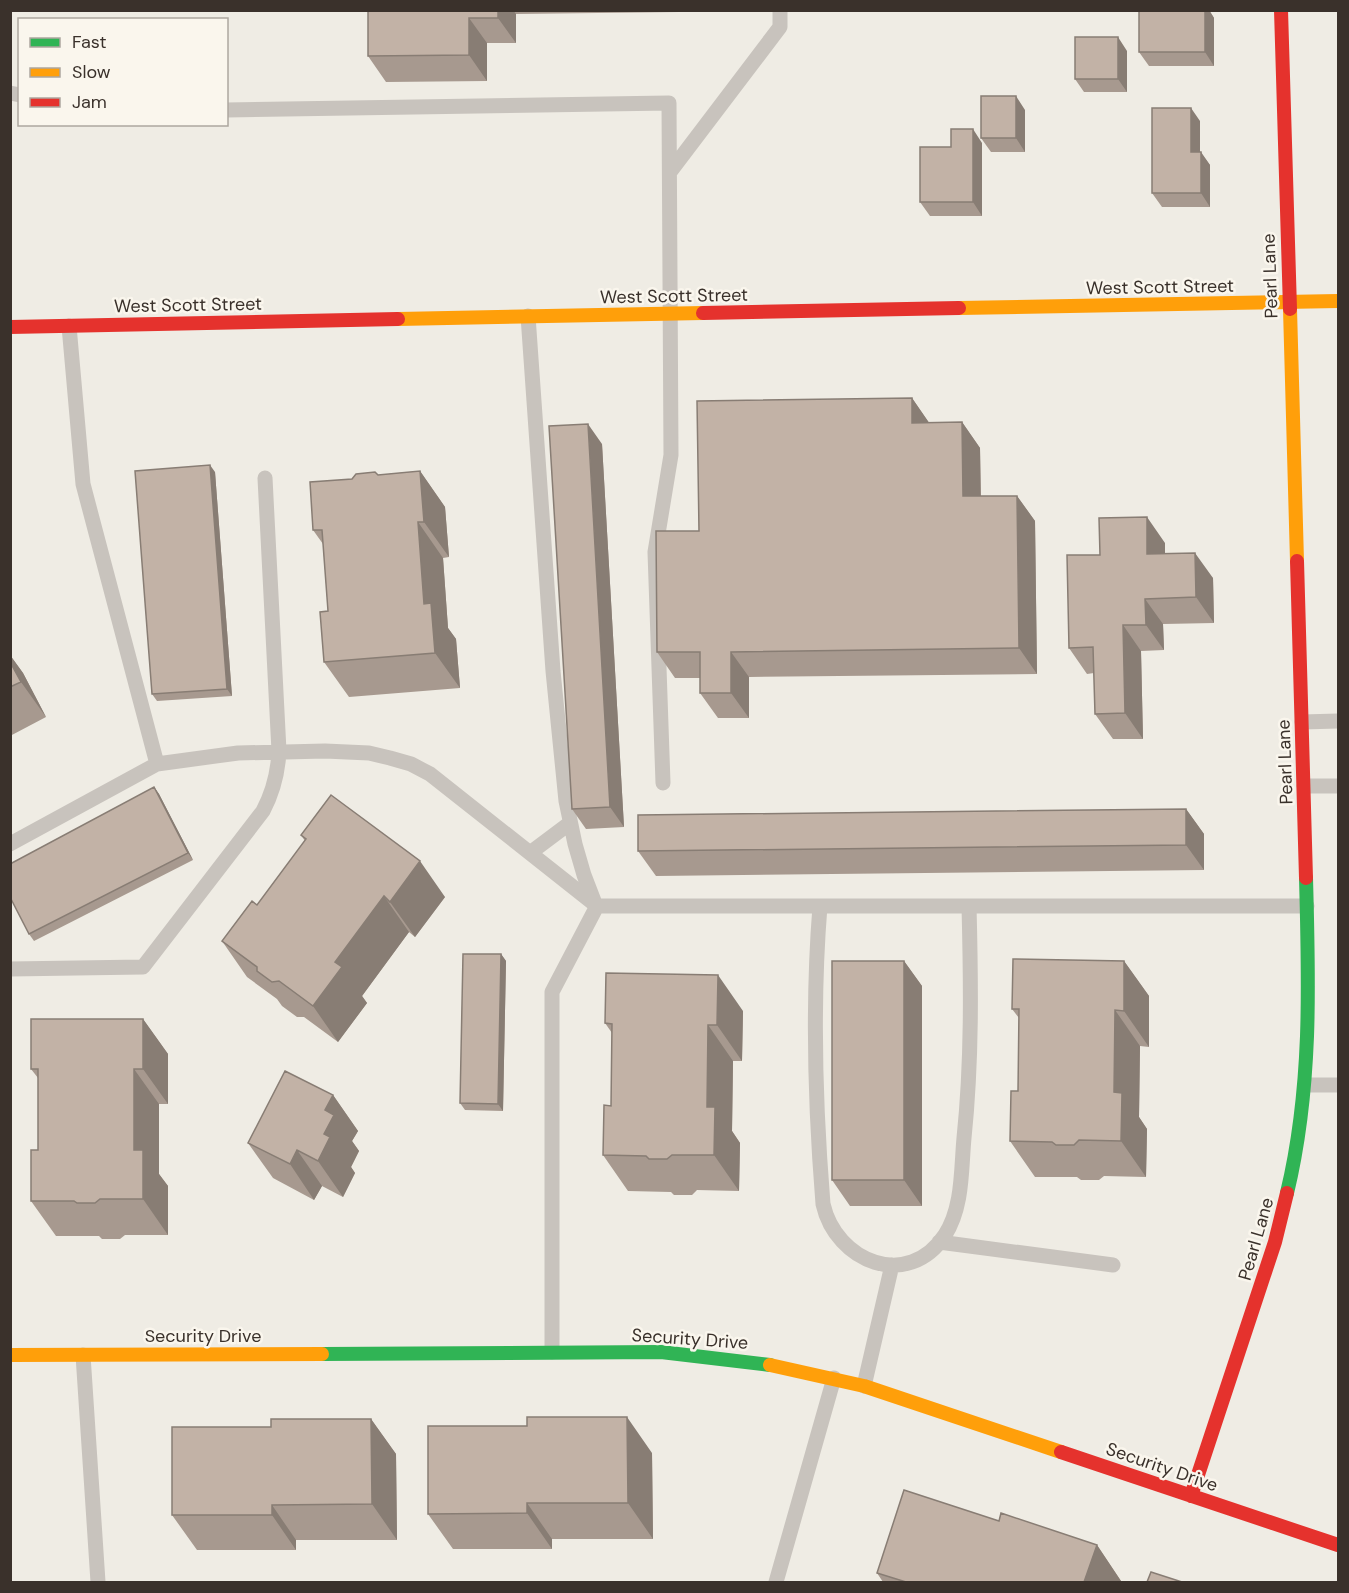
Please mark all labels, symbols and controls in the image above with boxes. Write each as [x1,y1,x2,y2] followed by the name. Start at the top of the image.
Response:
[18,18,228,126] legend
[72,30,107,54] text: Fast
[72,60,111,84] text: Slow
[72,90,107,114] text: Jam
[1257,233,1283,319] street label: Pearl Lane
[1086,274,1234,300] street label: West Scott Street
[600,283,748,309] street label: West Scott Street
[114,292,262,318] street label: West Scott Street
[1272,719,1298,805] street label: Pearl Lane
[1233,1195,1279,1283] street label: Pearl Lane
[631,1323,749,1355] street label: Security Drive
[145,1324,261,1348] street label: Security Drive
[1103,1437,1221,1497] street label: Security Drive

